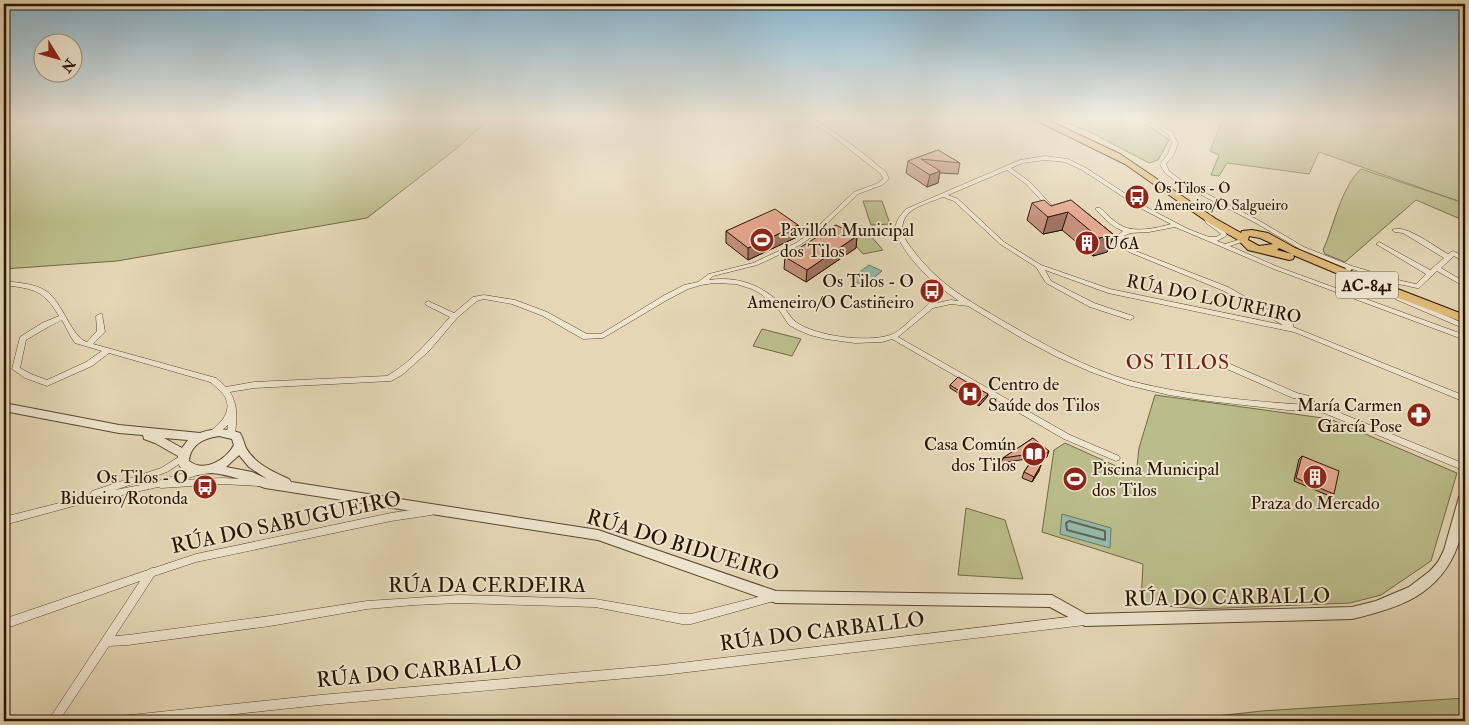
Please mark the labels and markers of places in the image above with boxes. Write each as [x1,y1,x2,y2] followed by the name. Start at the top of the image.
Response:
[1153,179,1288,215] place label: Os Tilos - O Ameneiro/O Salgueiro
[1124,184,1150,210] bus stop icon: Os Tilos - O Ameneiro/O Salgueiro
[780,219,915,263] place label: Pavillón Municipal dos Tilos
[749,227,775,253] sports icon: Pavillón Municipal dos Tilos
[1074,230,1100,256] building icon: U6A
[1104,232,1140,255] place label: U6A
[746,270,914,314] place label: Os Tilos - O Ameneiro/O Castiñeiro
[919,278,945,304] bus stop icon: Os Tilos - O Ameneiro/O Castiñeiro
[988,373,1100,417] place label: Centro de Saúde dos Tilos
[957,381,983,407] hospital icon: Centro de Saúde dos Tilos
[1297,394,1402,438] place label: María Carmen García Pose
[1406,402,1432,428] pharmacy icon: María Carmen García Pose
[924,433,1016,477] place label: Casa Común dos Tilos
[1021,441,1047,467] library icon: Casa Común dos Tilos
[1092,458,1220,502] place label: Piscina Municipal dos Tilos
[1302,464,1328,490] building icon: Praza do Mercado
[60,466,189,510] place label: Os Tilos - O Bidueiro/Rotonda
[1062,466,1088,492] sports icon: Piscina Municipal dos Tilos
[192,474,218,500] bus stop icon: Os Tilos - O Bidueiro/Rotonda
[1250,492,1380,515] place label: Praza do Mercado

